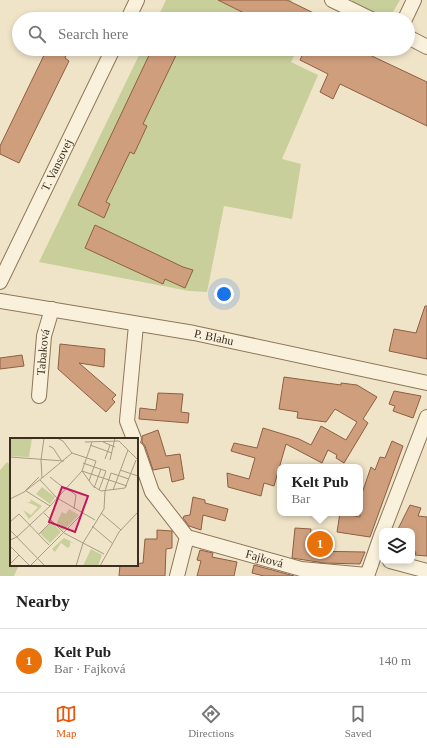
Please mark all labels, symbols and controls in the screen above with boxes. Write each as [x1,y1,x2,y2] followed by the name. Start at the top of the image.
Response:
[12,12,415,56] search box
[26,23,48,45] icon: search
[58,26,128,42] text: Search here
[38,137,75,193] street label: T. Vansovej
[214,284,234,304] your location
[193,326,235,348] street label: P. Blahu
[34,327,53,376] street label: Tabaková
[10,438,138,566] inset map
[277,464,363,516] popup
[291,474,349,490] text: Kelt Pub
[291,491,310,506] text: Bar
[379,528,415,564] map controls
[379,528,415,564] button: layers
[307,529,333,559] pin: 1
[244,547,286,571] street label: Fajková
[16,592,70,611] text: Nearby
[54,644,111,660] text: Kelt Pub
[26,653,32,668] text: 1
[378,653,411,668] text: 140 m
[54,661,125,676] text: Bar · Fajková
[55,703,77,739] tab: Map
[188,703,234,739] tab: Directions
[345,703,372,739] tab: Saved

